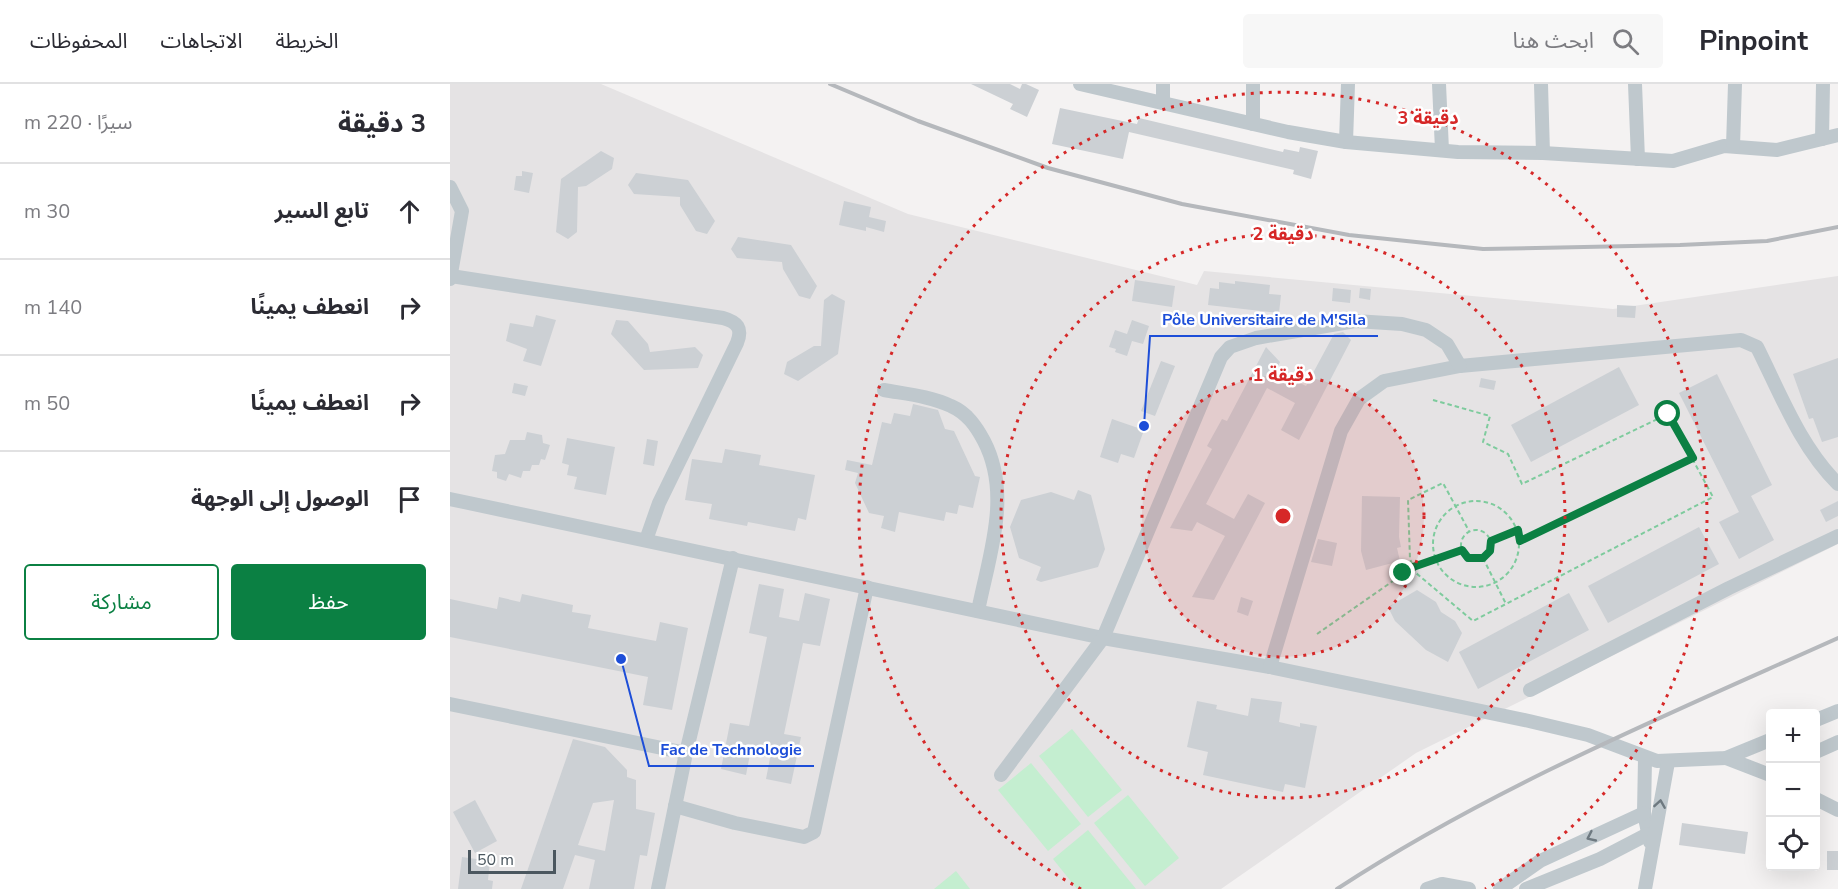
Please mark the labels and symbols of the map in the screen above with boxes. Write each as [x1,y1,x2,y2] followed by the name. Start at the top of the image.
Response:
[1398,106,1458,130] text: 3 دقيقة
[1253,222,1313,246] text: 2 دقيقة
[1150,302,1378,336] callout: Pôle Universitaire de M'Sila
[1162,309,1366,331] text: Pôle Universitaire de M'Sila
[1253,363,1313,387] text: 1 دقيقة
[1654,400,1680,426] route start
[1273,506,1293,526] centre of rings
[1389,559,1415,585] route end
[649,732,814,766] callout: Fac de Technologie
[660,739,802,761] text: Fac de Technologie
[1653,800,1665,809] one-way arrow
[1586,830,1597,842] one-way arrow
[468,847,556,874] scale bar

